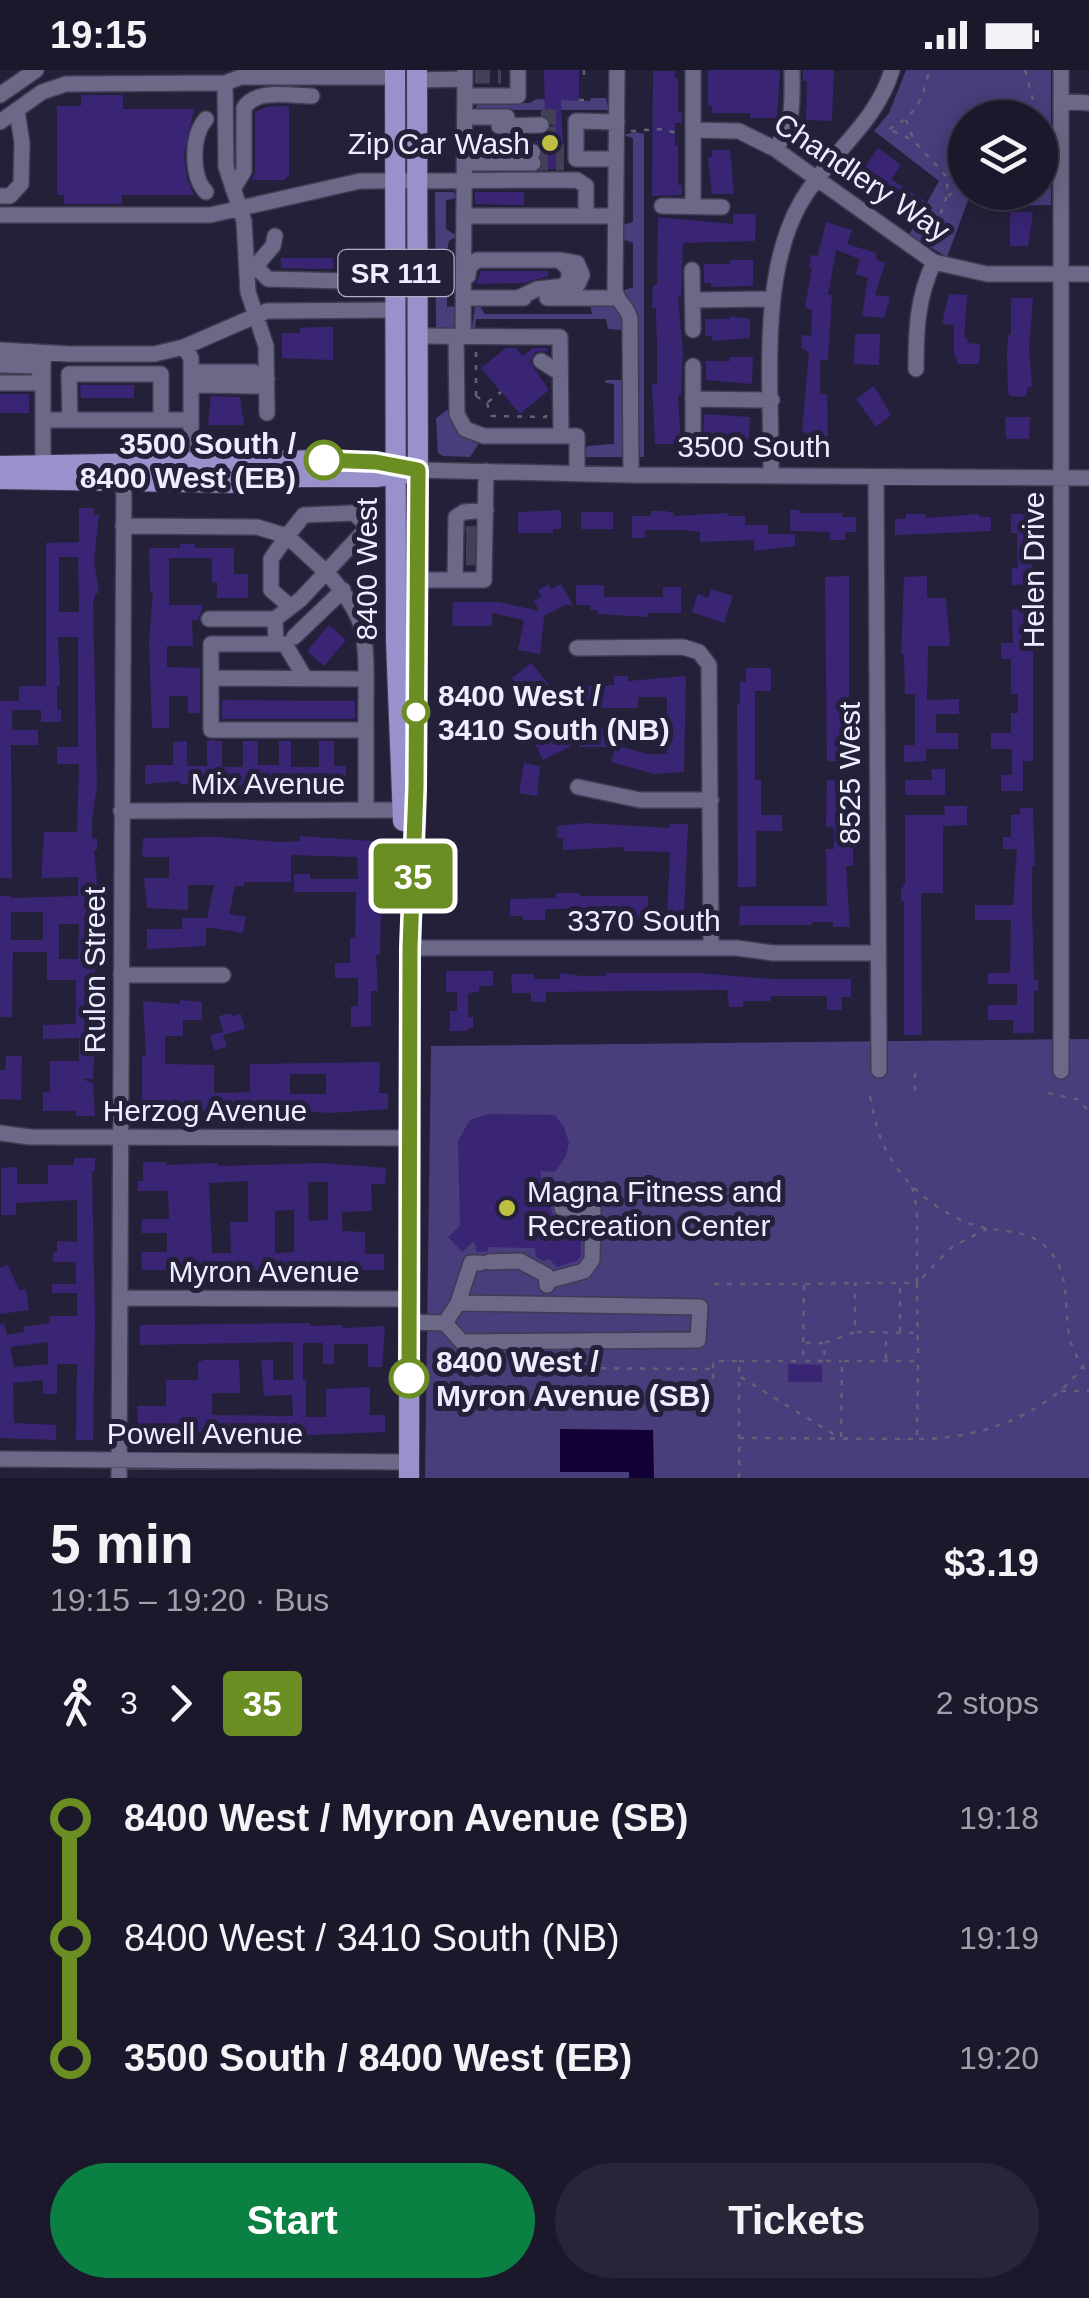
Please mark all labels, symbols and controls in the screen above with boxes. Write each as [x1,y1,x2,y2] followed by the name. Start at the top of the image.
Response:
[50,14,147,56] text: 19:15
[948,100,1058,210] map controls
[948,100,1058,210] button: layers
[768,106,956,248] street label: Chandlery Way
[348,127,530,160] place label: Zip Car Wash
[539,132,561,154] marker: Zip Car Wash
[338,250,454,296] road number: SR 111
[80,427,297,494] place label: 3500 South / 8400 West (EB)
[677,430,831,463] street label: 3500 South
[305,441,343,479] marker: 3500 South / 8400 West (EB)
[1017,492,1050,648] street label: Helen Drive
[350,497,383,640] street label: 8400 West
[438,679,670,746] place label: 8400 West / 3410 South (NB)
[403,699,429,725] marker: 8400 West / 3410 South (NB)
[833,701,866,844] street label: 8525 West
[191,767,345,800] street label: Mix Avenue
[368,844,458,908] line badge: 35
[394,857,432,896] text: 35
[78,886,111,1053] street label: Rulon Street
[567,904,721,937] street label: 3370 South
[103,1094,307,1127] street label: Herzog Avenue
[527,1175,782,1242] place label: Magna Fitness and Recreation Center
[496,1197,518,1219] marker: Magna Fitness and Recreation Center
[168,1255,360,1288] street label: Myron Avenue
[436,1345,710,1412] place label: 8400 West / Myron Avenue (SB)
[390,1359,428,1397] marker: 8400 West / Myron Avenue (SB)
[107,1417,303,1450] street label: Powell Avenue
[50,1513,194,1575] text: 5 min
[944,1542,1039,1584] text: $3.19
[50,1582,329,1618] text: 19:15 – 19:20 · Bus
[50,1676,105,1731] icon: walk
[153,1676,208,1731] icon: forward
[243,1684,282,1723] text: 35
[120,1685,138,1721] text: 3
[936,1685,1039,1721] text: 2 stops
[124,1797,689,1839] text: 8400 West / Myron Avenue (SB)
[959,1800,1039,1836] text: 19:18
[124,1917,620,1959] text: 8400 West / 3410 South (NB)
[959,1920,1039,1956] text: 19:19
[124,2037,632,2079] text: 3500 South / 8400 West (EB)
[959,2040,1039,2076] text: 19:20
[50,2163,535,2278] button: Start
[555,2163,1039,2278] button: Tickets

